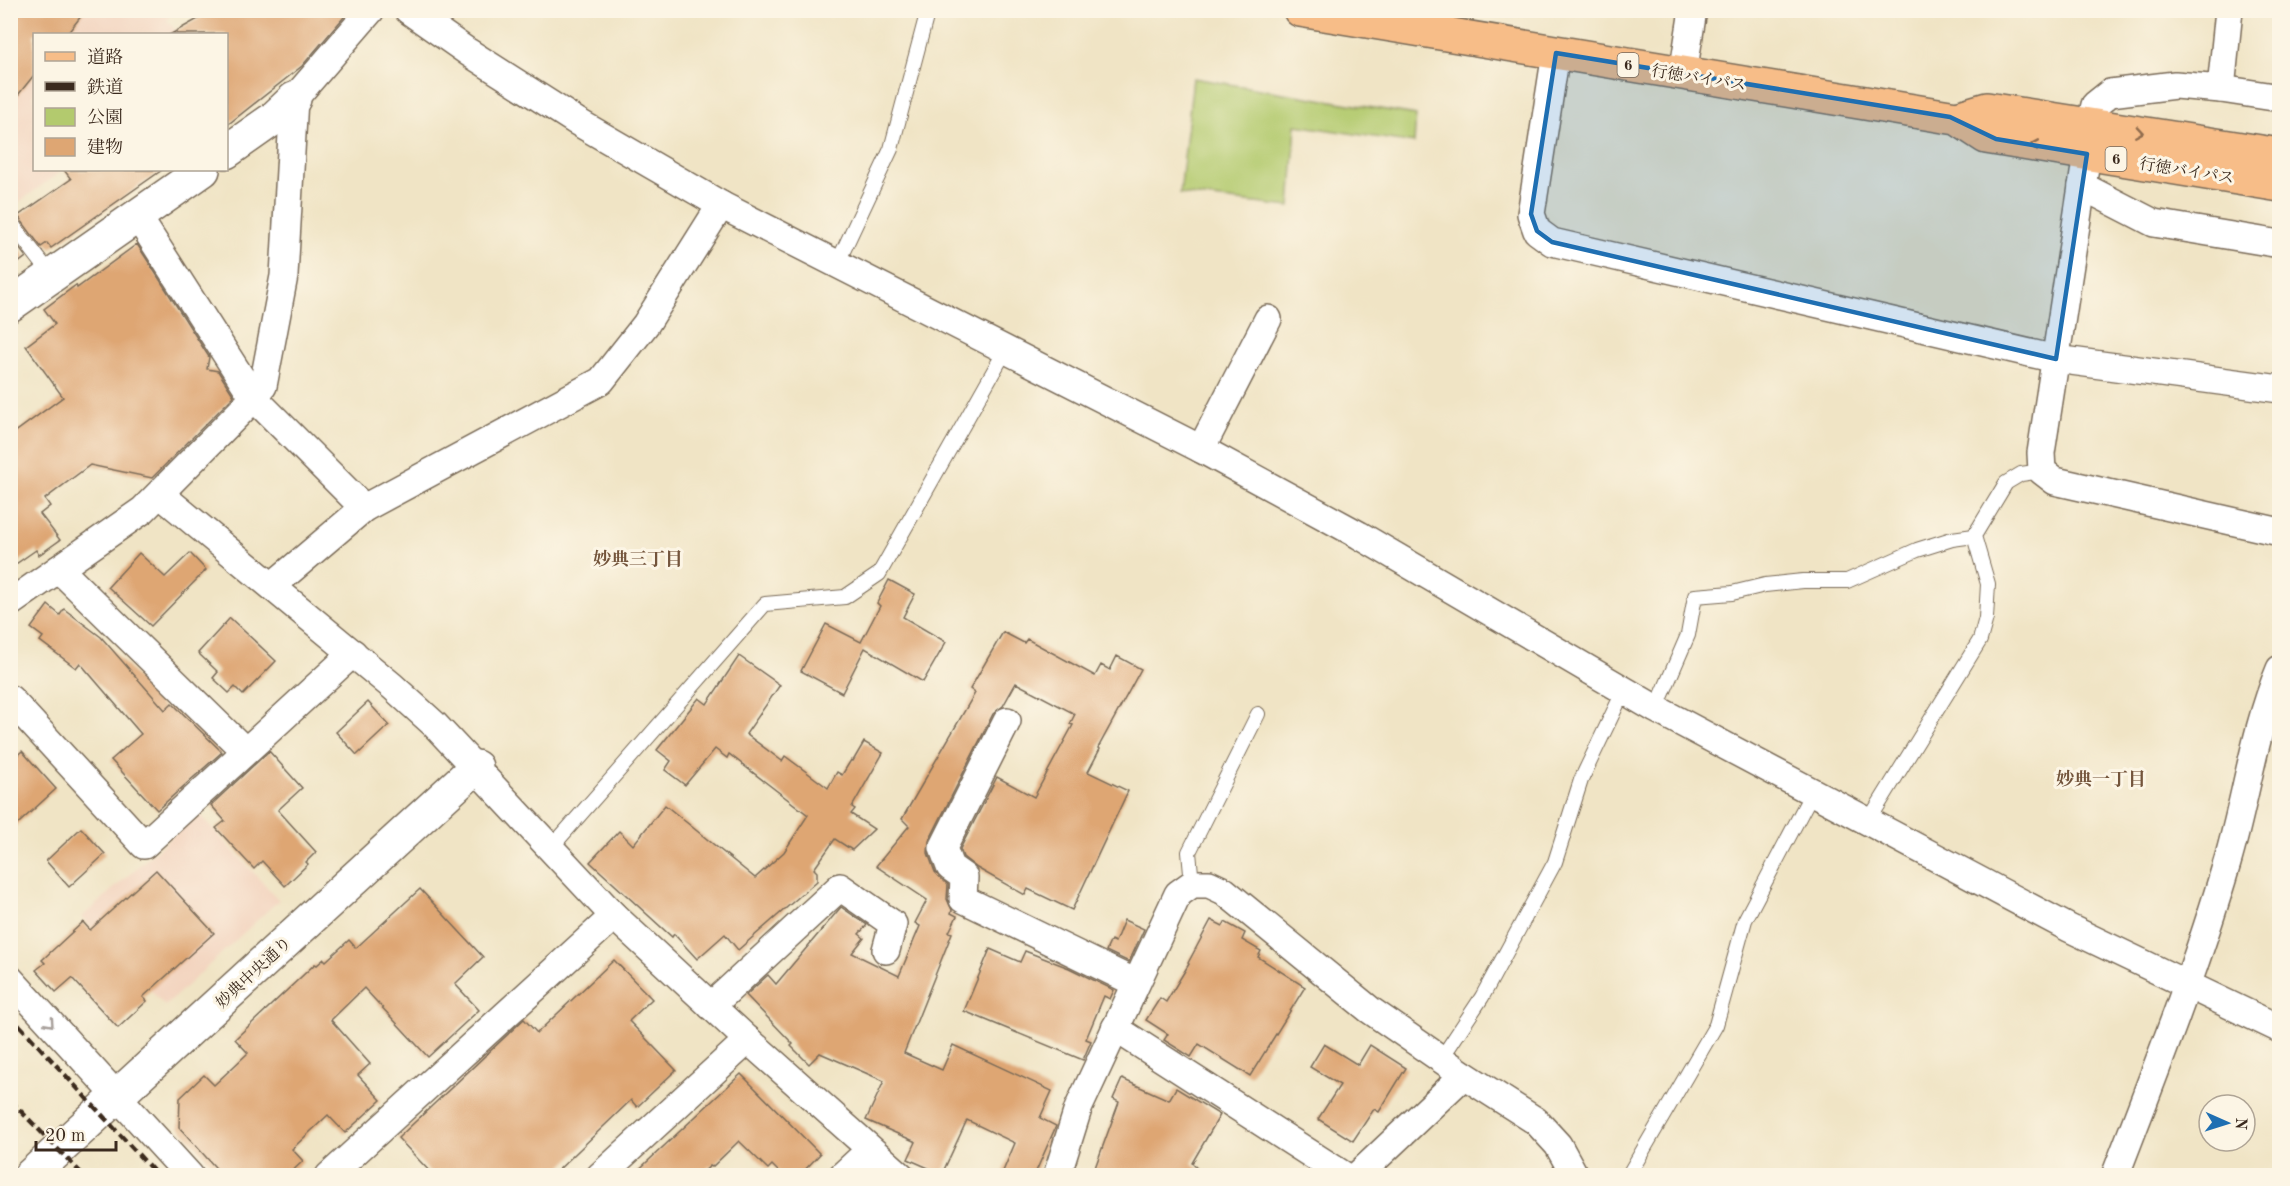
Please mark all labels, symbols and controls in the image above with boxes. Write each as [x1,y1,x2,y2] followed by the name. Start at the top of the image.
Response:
[33,33,228,171] legend
[87,47,123,67] text: 道路
[1618,53,1638,77] road number: 6
[1650,62,1748,94] street label: 行徳バイパス
[87,77,123,97] text: 鉄道
[87,108,123,127] text: 公園
[2134,126,2143,138] one-way arrow
[87,137,123,157] text: 建物
[2031,140,2040,152] one-way arrow
[2106,147,2126,171] road number: 6
[2138,155,2236,187] street label: 行徳バイパス
[593,549,683,569] district label: 妙典三丁目
[2056,769,2146,789] district label: 妙典一丁目
[212,933,295,1012] street label: 妙典中央通り
[43,1016,54,1026] one-way arrow
[2197,1093,2257,1153] north arrow
[36,1114,116,1152] scale bar
[2232,1117,2248,1131] text: N
[45,1127,85,1145] text: 20 m

